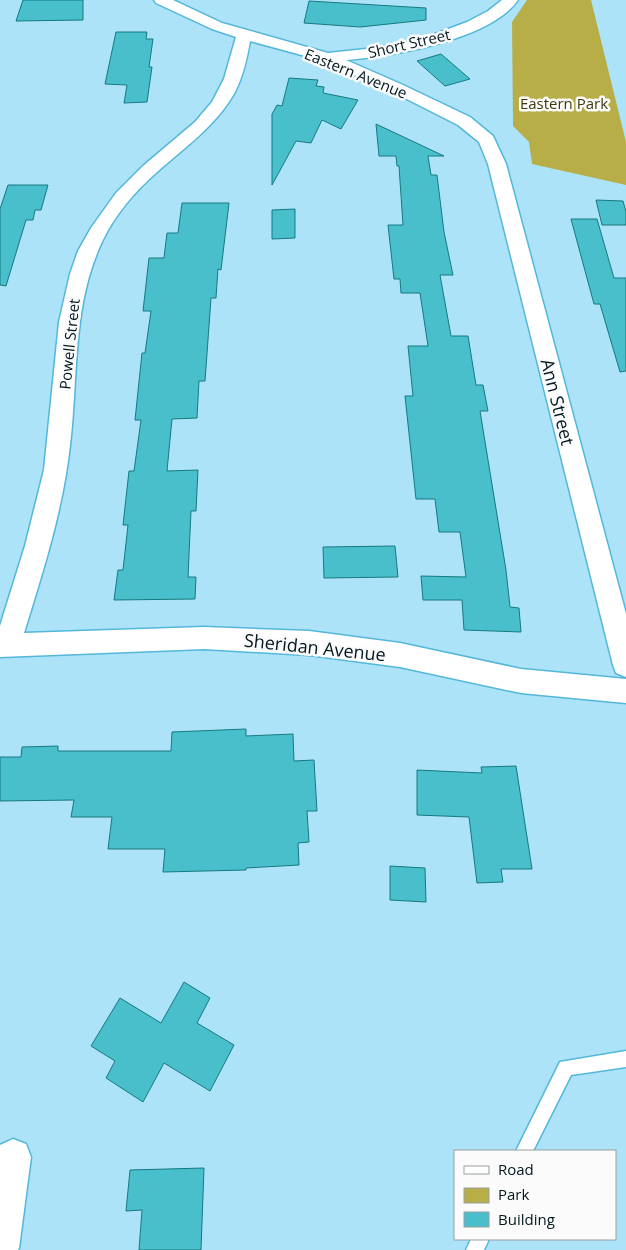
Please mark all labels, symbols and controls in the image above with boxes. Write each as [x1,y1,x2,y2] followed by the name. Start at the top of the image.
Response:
[366,24,452,62] street label: Short Street
[302,43,410,103] street label: Eastern Avenue
[520,93,608,113] park label: Eastern Park
[54,297,84,391] street label: Powell Street
[536,356,580,448] street label: Ann Street
[243,628,387,666] street label: Sheridan Avenue
[454,1150,616,1240] legend
[498,1159,534,1179] text: Road
[498,1184,529,1204] text: Park
[498,1209,555,1229] text: Building

